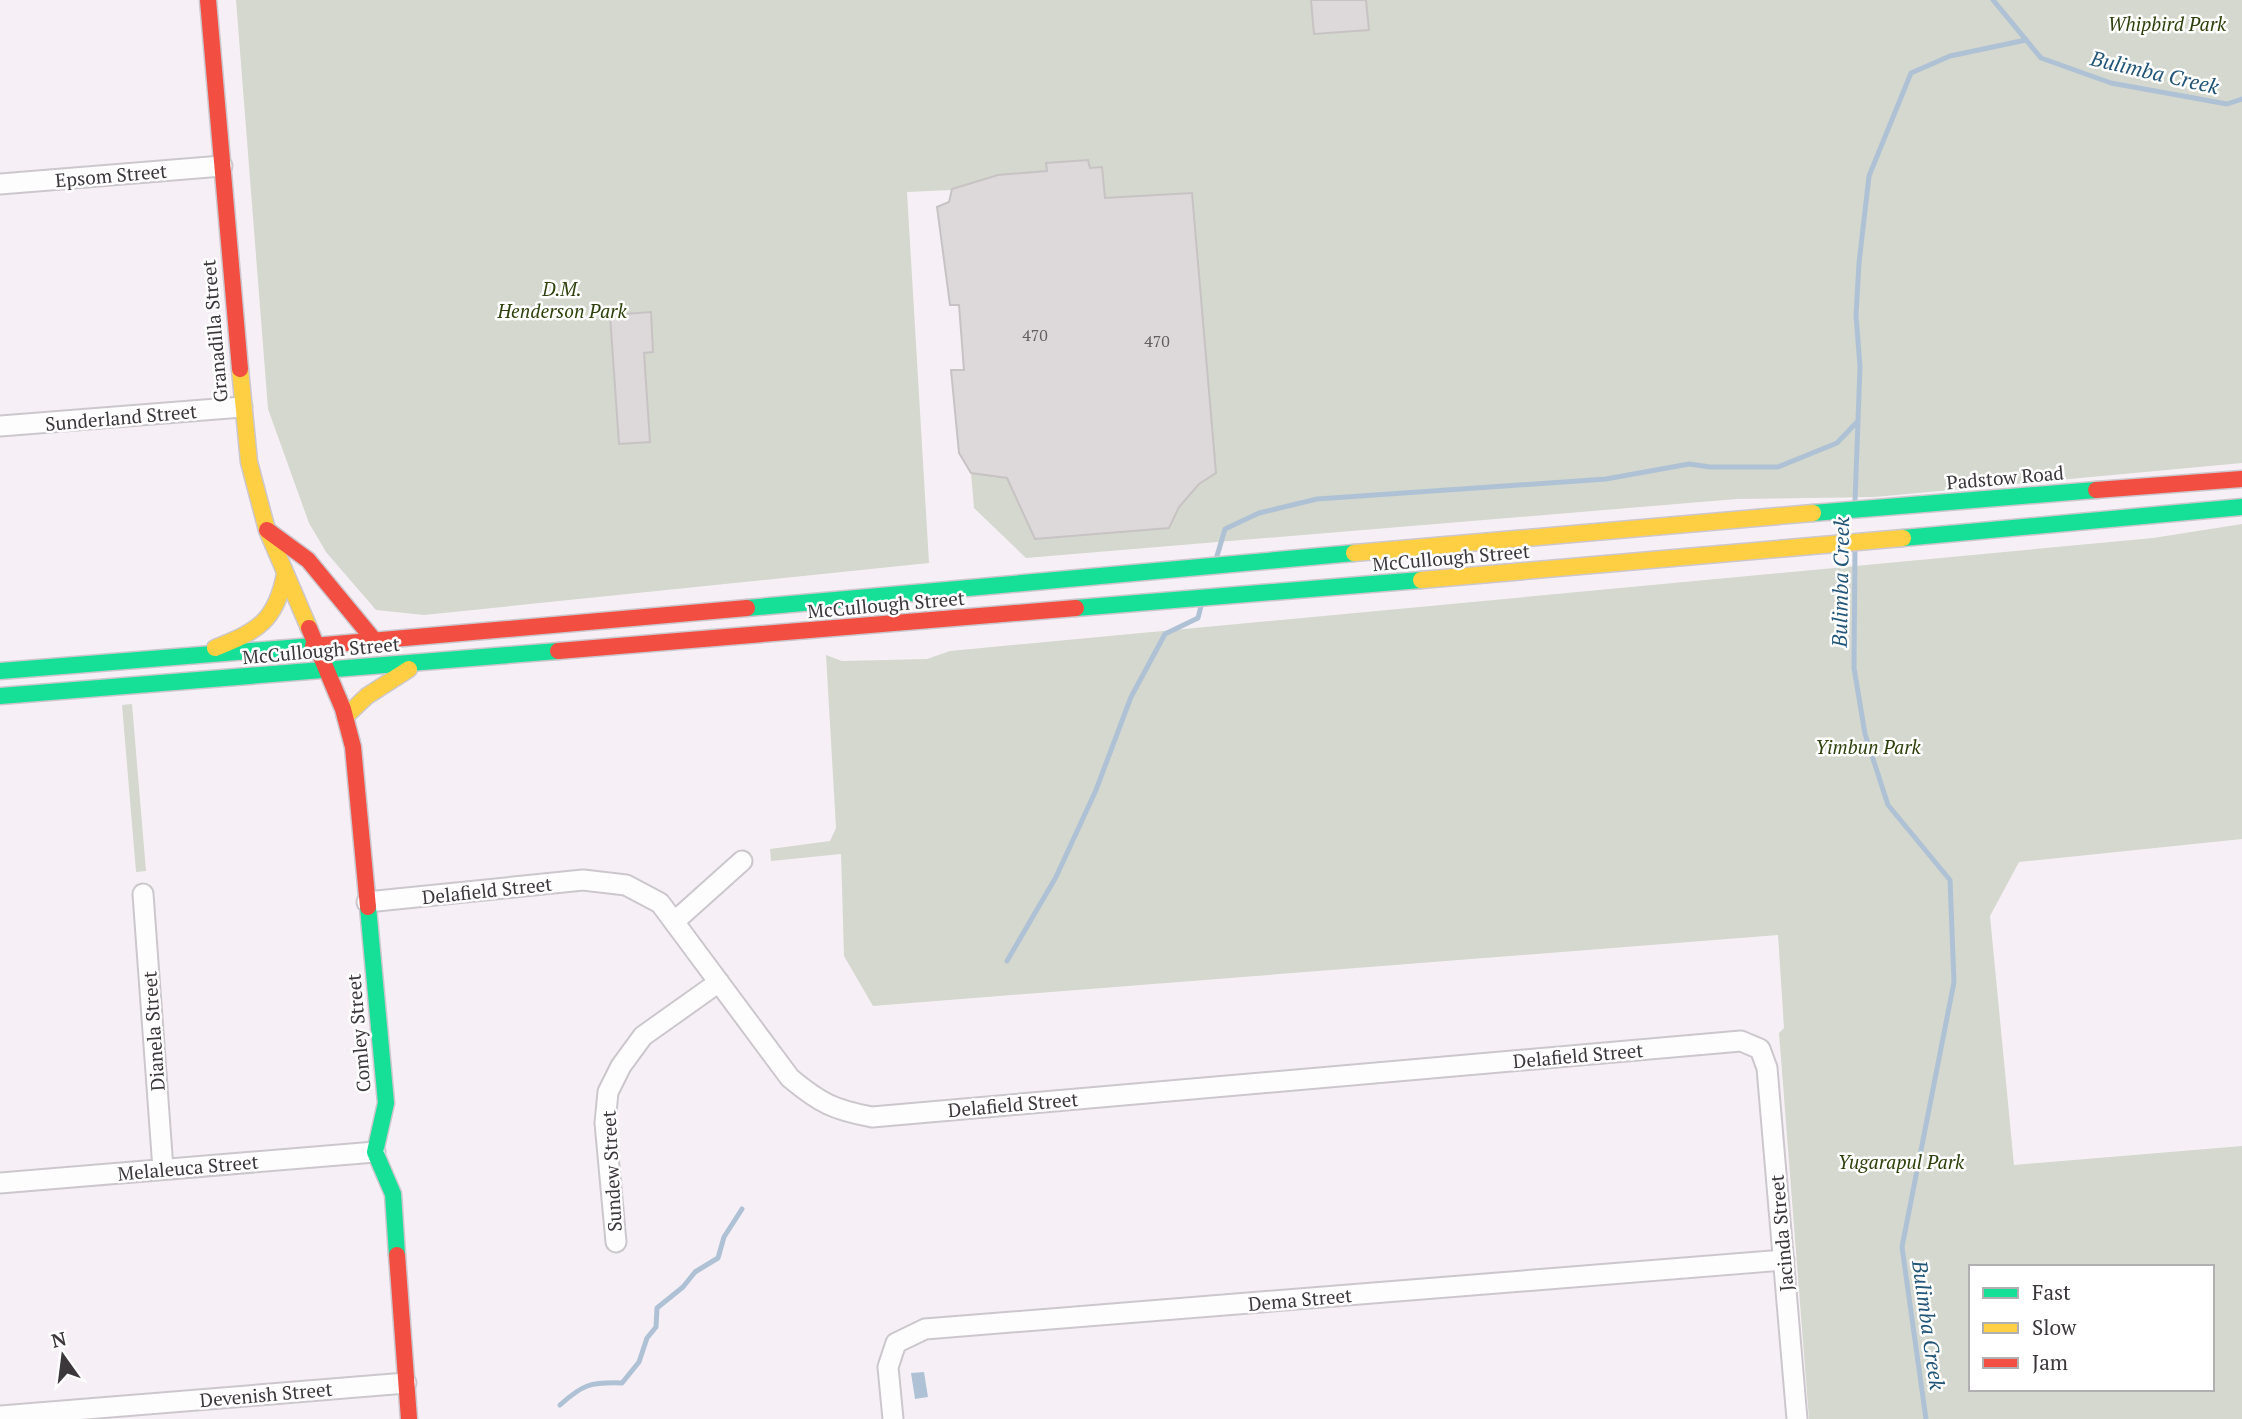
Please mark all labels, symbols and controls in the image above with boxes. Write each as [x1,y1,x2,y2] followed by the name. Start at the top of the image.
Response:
[2108,11,2227,36] park label: Whipbird Park
[2087,43,2223,101] water label: Bulimba Creek
[54,158,168,192] street label: Epsom Street
[195,258,233,404] street label: Granadilla Street
[496,276,627,323] park label: D.M. Henderson Park
[1022,324,1048,346] house number: 470
[1144,330,1170,352] house number: 470
[44,398,198,436] street label: Sunderland Street
[1945,459,2065,495] street label: Padstow Road
[1825,516,1855,648] water label: Bulimba Creek
[1371,538,1531,576] street label: McCullough Street
[806,585,966,623] street label: McCullough Street
[241,631,401,669] street label: McCullough Street
[1815,734,1922,759] park label: Yimbun Park
[421,871,553,909] street label: Delafield Street
[136,970,170,1092] street label: Dianela Street
[340,973,376,1093] street label: Comley Street
[1512,1037,1644,1073] street label: Delafield Street
[947,1086,1079,1122] street label: Delafield Street
[595,1110,627,1232] street label: Sundew Street
[117,1148,259,1186] street label: Melaleuca Street
[1838,1149,1965,1174] park label: Yugarapul Park
[1763,1173,1799,1293] street label: Jacinda Street
[1906,1257,1952,1392] water label: Bulimba Creek
[1969,1265,2214,1391] legend
[2032,1278,2071,1306] text: Fast
[1247,1282,1353,1316] street label: Dema Street
[2032,1313,2077,1341] text: Slow
[28,1321,98,1391] north arrow
[49,1325,69,1353] text: N
[2032,1348,2068,1376] text: Jam
[199,1376,333,1412] street label: Devenish Street

